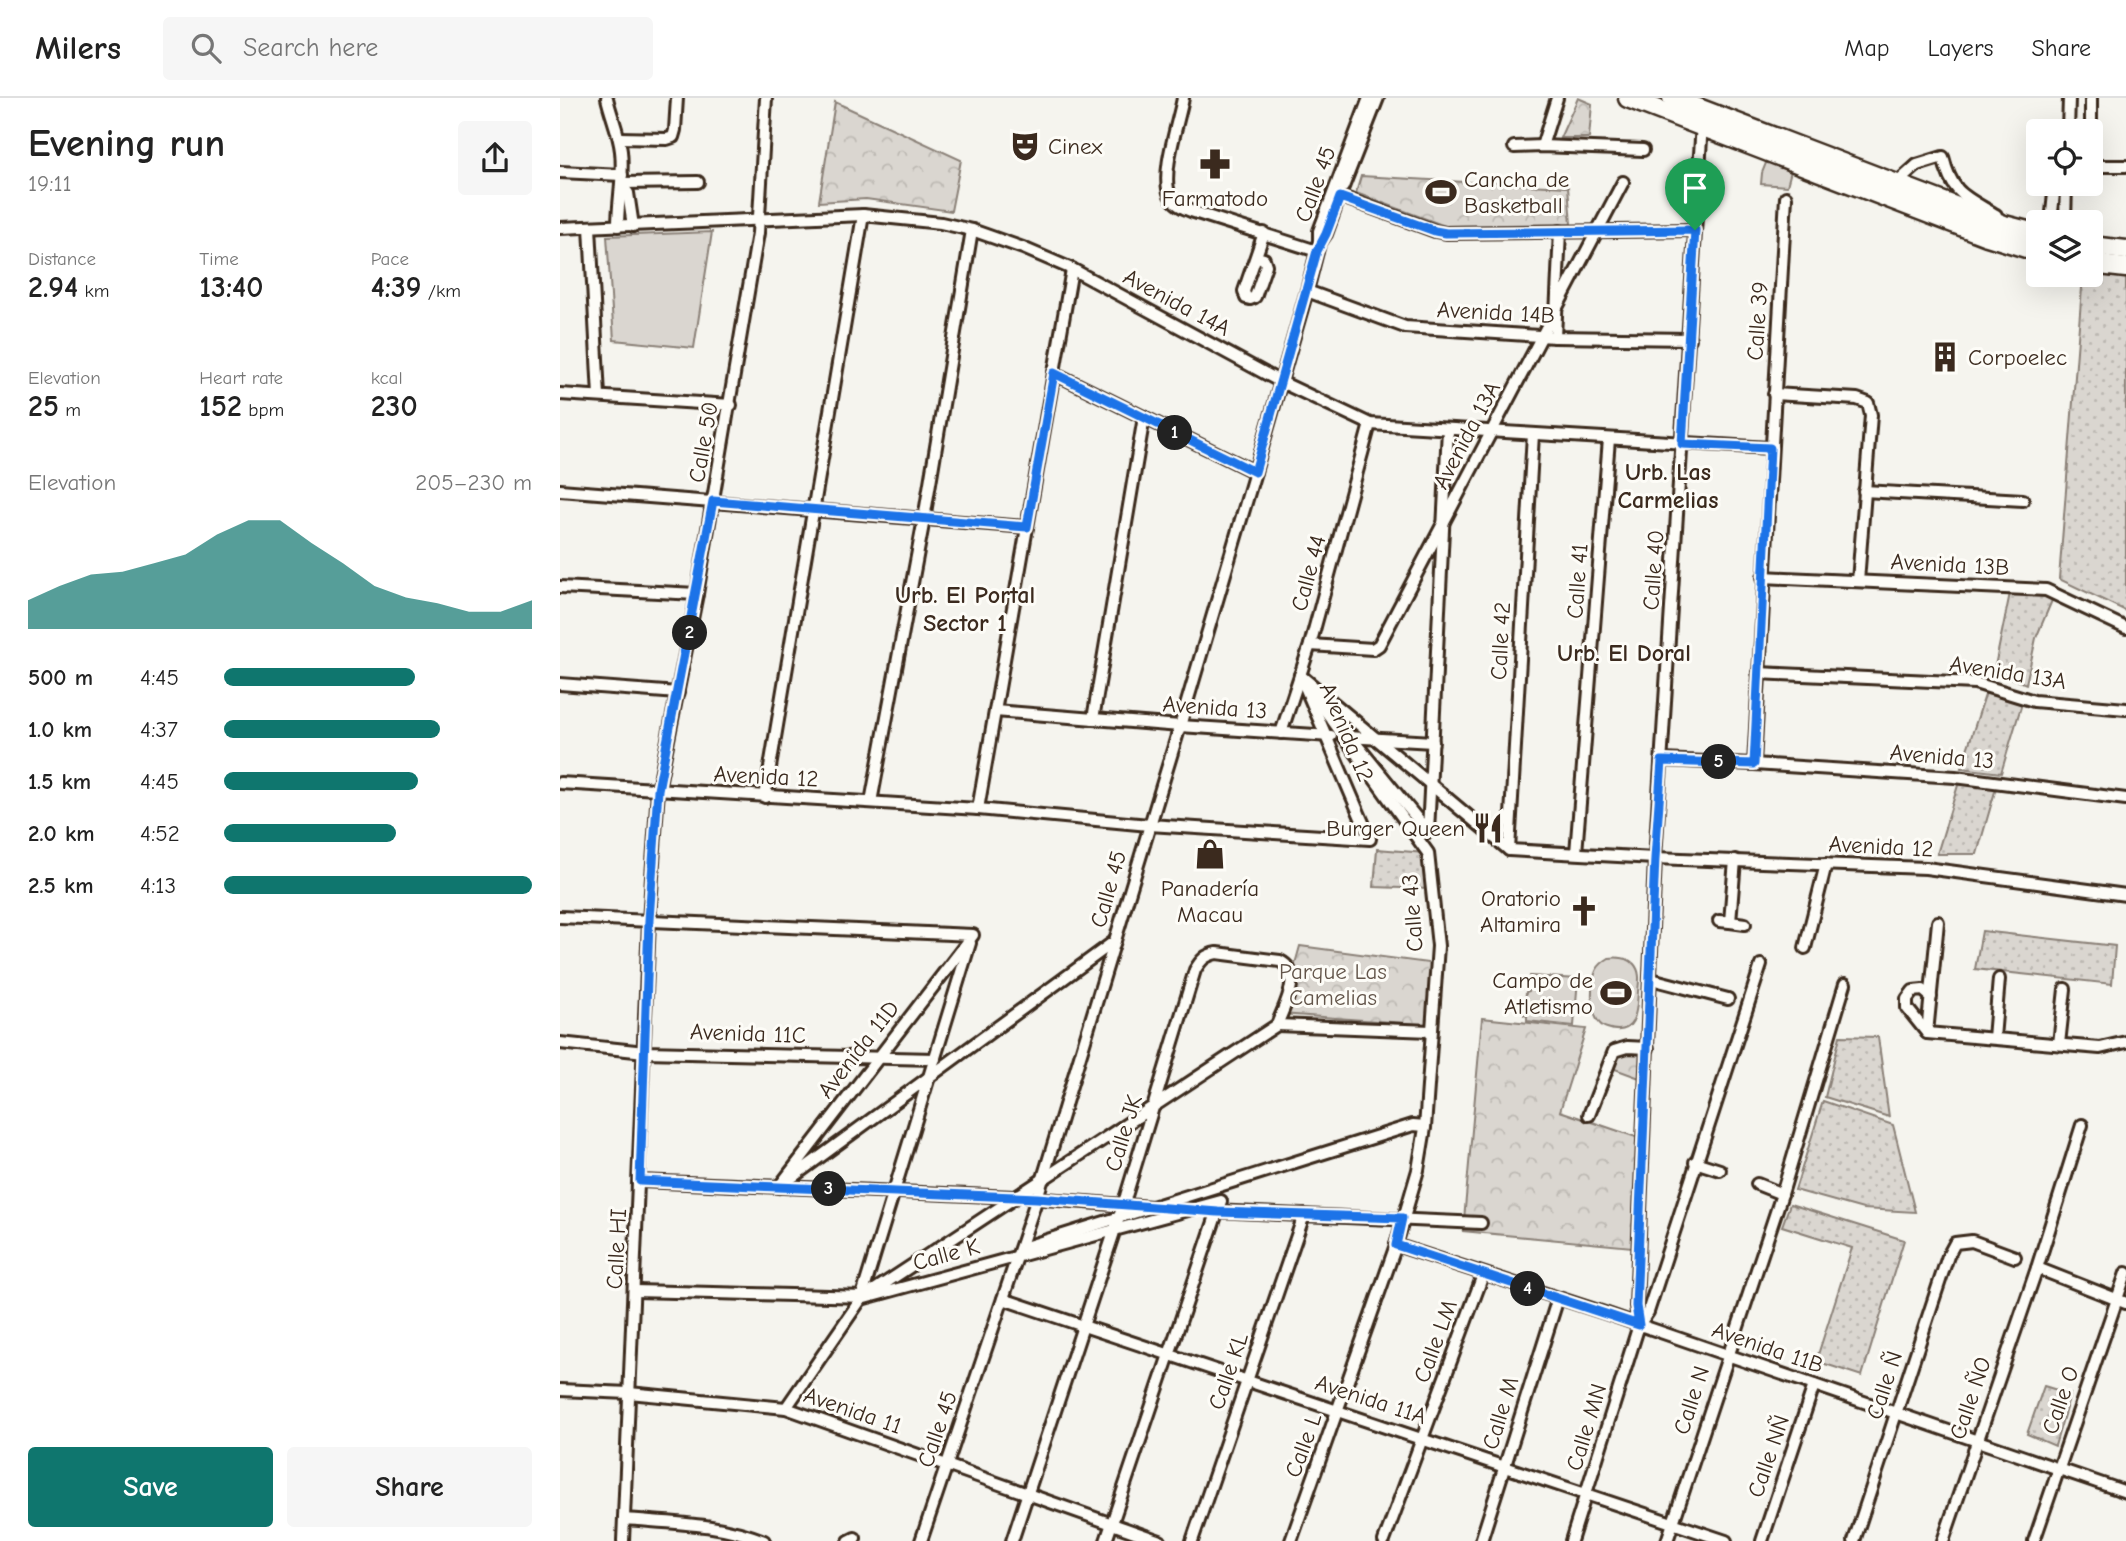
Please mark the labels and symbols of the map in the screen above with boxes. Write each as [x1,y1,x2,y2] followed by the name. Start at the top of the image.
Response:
[1008,129,1042,163] theatre icon: Cinex
[1048,133,1103,160] place label: Cinex
[1289,142,1342,226] street label: Calle 45
[1198,147,1232,181] pharmacy icon: Farmatodo
[1665,158,1725,230] pin
[1464,166,1569,219] place label: Cancha de Basketball
[1424,175,1458,209] sports icon: Cancha de Basketball
[1162,185,1268,212] place label: Farmatodo
[1119,263,1235,342] street label: Avenida 14A
[1741,281,1774,361] street label: Calle 39
[1436,296,1556,329] street label: Avenida 14B
[1928,340,1962,374] building icon: Corpoelec
[1968,344,2067,371] place label: Corpoelec
[1427,377,1506,494] street label: Avenida 13A
[683,399,724,485] street label: Calle 50
[1158,416,1192,450] pin: 1
[1617,458,1719,514] district label: Urb. Las Carmelias
[1637,529,1670,611] street label: Calle 40
[1285,532,1332,614] street label: Calle 44
[1561,542,1594,620] street label: Calle 41
[1890,548,2010,581] street label: Avenida 13B
[895,581,1035,637] district label: Urb. El Portal Sector 1
[1485,601,1516,681] street label: Calle 42
[673,616,708,650] pin: 2
[1557,639,1691,667] district label: Urb. El Doral
[1948,650,2068,695] street label: Avenida 13A
[1314,679,1379,786] street label: Avenida 12
[1162,690,1268,725] street label: Avenida 13
[1889,738,1995,774] street label: Avenida 13
[1702,744,1736,780] pin: 5
[713,760,819,793] street label: Avenida 12
[1471,811,1505,845] restaurant icon: Burger Queen
[1326,815,1465,842] place label: Burger Queen
[1828,830,1934,863] street label: Avenida 12
[1193,837,1227,871] shop icon: Panadería Macau
[1085,848,1132,931] street label: Calle 45
[1396,873,1429,953] street label: Calle 43
[1161,875,1259,928] place label: Panadería Macau
[1480,885,1561,938] place label: Oratorio Altamira
[1567,894,1601,928] church icon: Oratorio Altamira
[1279,958,1387,1011] park label: Parque Las Camelias
[1492,967,1593,1020] place label: Campo de Atletismo
[1599,976,1633,1010] sports icon: Campo de Atletismo
[812,995,905,1103] street label: Avenida 11D
[690,1018,806,1049] street label: Avenida 11C
[1099,1091,1148,1175] street label: Calle JK
[812,1172,846,1206] pin: 3
[601,1208,632,1290] street label: Calle HI
[910,1233,983,1276] street label: Calle K
[1510,1272,1546,1306] pin: 4
[1408,1296,1463,1386] street label: Calle LM
[1709,1316,1827,1379] street label: Avenida 11B
[1203,1329,1254,1413] street label: Calle KL
[1861,1348,1908,1423] street label: Calle Ñ
[1944,1353,1997,1443] street label: Calle ÑO
[1668,1363,1715,1438] street label: Calle N
[2036,1363,2085,1438] street label: Calle O
[1312,1369,1430,1430] street label: Avenida 11A
[1477,1374,1524,1453] street label: Calle M
[1560,1380,1612,1474] street label: Calle MN
[800,1381,905,1440] street label: Avenida 11
[912,1387,963,1471] street label: Calle 45
[1279,1409,1328,1481] street label: Calle L
[1742,1411,1795,1501] street label: Calle NÑ

